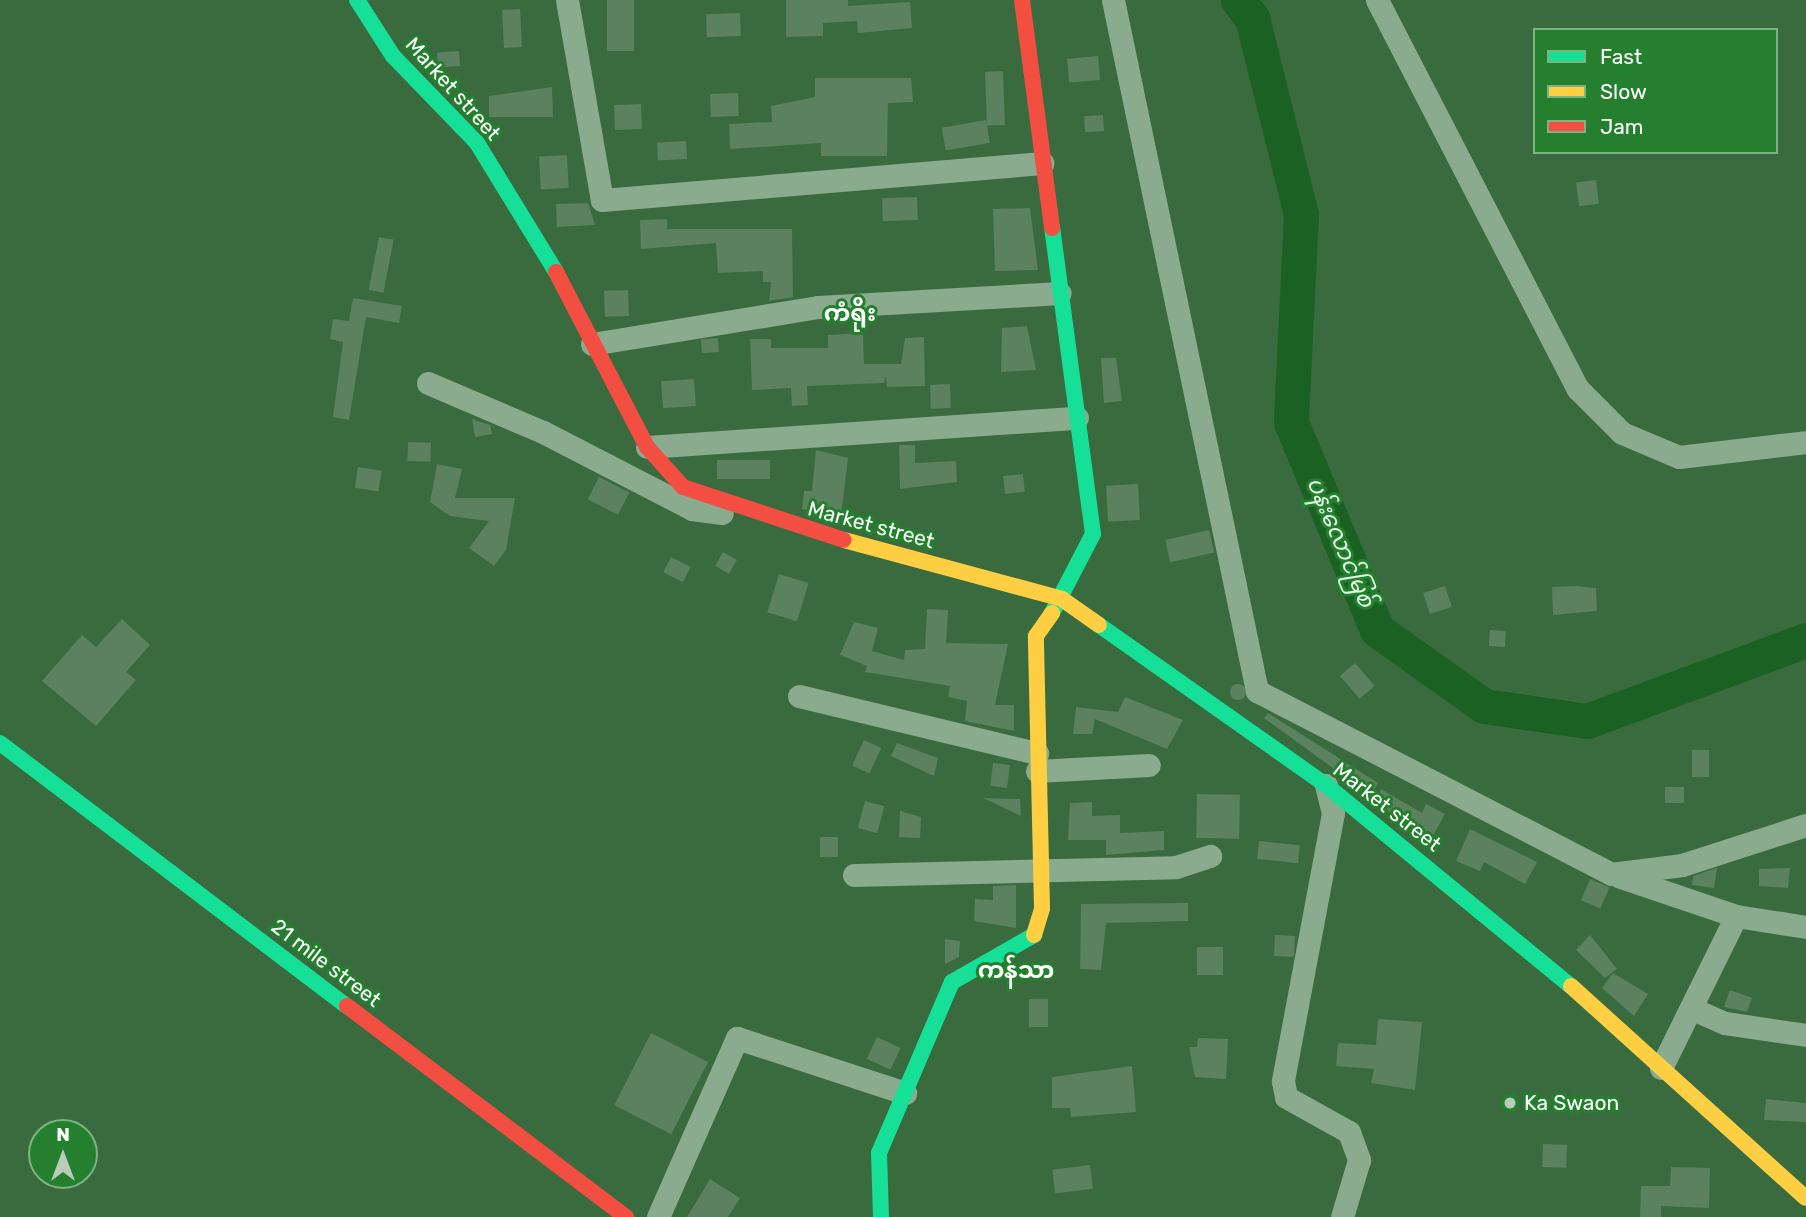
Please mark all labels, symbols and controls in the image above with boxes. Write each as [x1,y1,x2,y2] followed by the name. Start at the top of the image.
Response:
[1533,28,1778,154] legend
[400,32,506,146] street label: Market street
[1600,44,1642,69] text: Fast
[1600,79,1647,104] text: Slow
[1600,114,1644,139] text: Jam
[824,300,876,328] district label: ကံရိုး
[1301,473,1381,611] water label: ပန်းလောင်မြစ်
[805,496,937,554] street label: Market street
[1328,757,1446,857] street label: Market street
[266,914,386,1012] street label: 21 mile street
[978,957,1054,985] district label: ကန်သာ
[1524,1090,1619,1116] place label: Ka Swaon
[1502,1095,1518,1111] marker: Ka Swaon
[28,1119,98,1189] north arrow
[56,1123,70,1146] text: N

